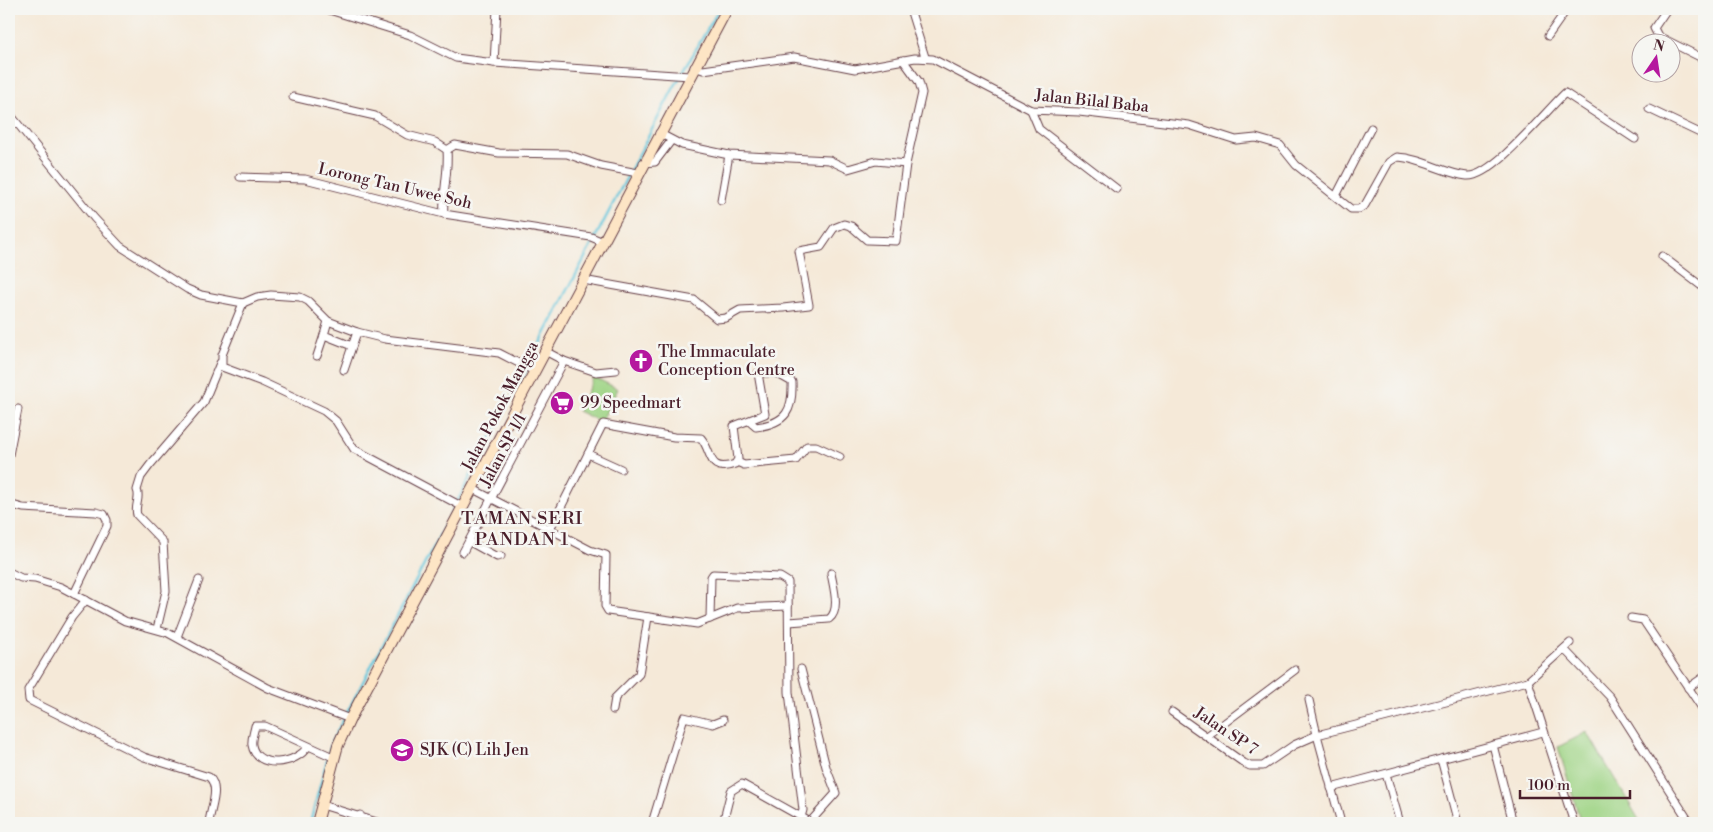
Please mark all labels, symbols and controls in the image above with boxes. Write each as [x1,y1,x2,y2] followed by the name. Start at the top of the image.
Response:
[1630,32,1680,82] north arrow
[1651,36,1666,56] text: N
[1033,85,1151,117] street label: Jalan Bilal Baba
[316,159,474,214] street label: Lorong Tan Uwee Soh
[457,337,543,475] street label: Jalan Pokok Mangga
[658,342,795,380] place label: The Immaculate Conception Centre
[628,348,654,374] church icon: The Immaculate Conception Centre
[549,390,575,416] supermarket icon: 99 Speedmart
[580,393,682,413] place label: 99 Speedmart
[475,410,531,491] street label: Jalan SP 1/1
[461,507,583,551] district label: TAMAN SERI PANDAN 1
[1190,702,1261,759] street label: Jalan SP 7
[389,737,415,763] school or university icon: SJK (C) Lih Jen
[420,740,529,760] place label: SJK (C) Lih Jen
[1520,767,1630,799] scale bar
[1528,776,1570,795] text: 100 m

